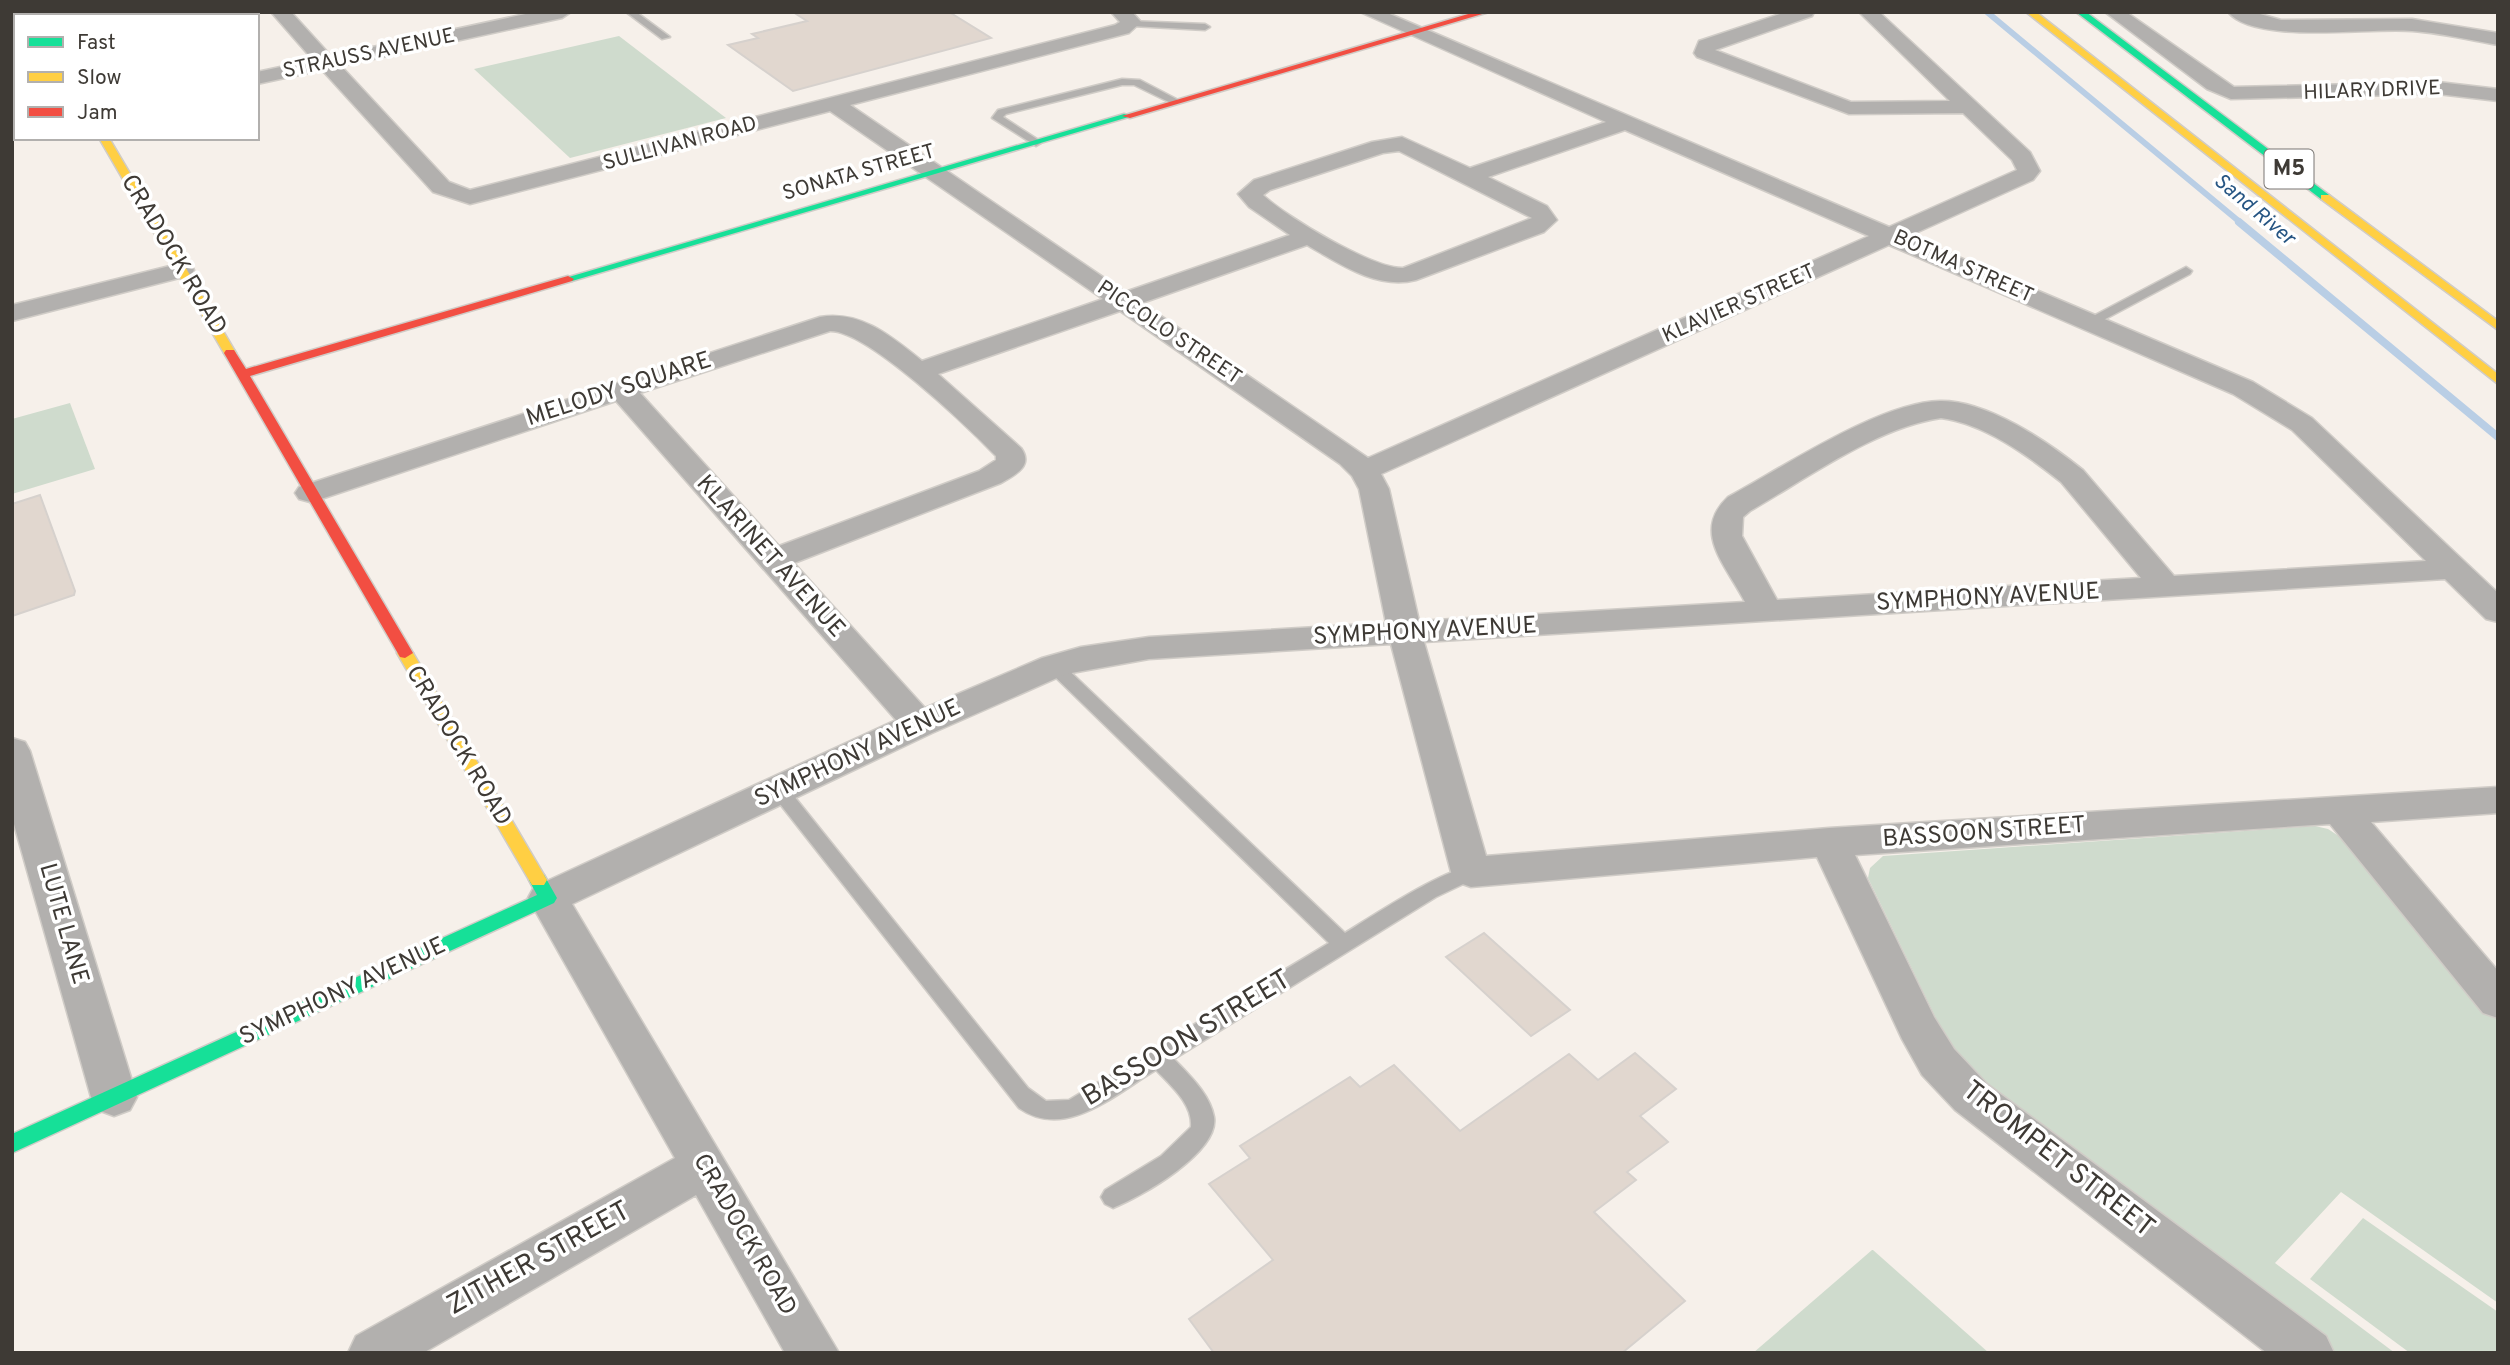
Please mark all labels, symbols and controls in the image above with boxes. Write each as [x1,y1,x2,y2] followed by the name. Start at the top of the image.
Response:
[14,14,259,140] legend
[281,23,457,85] street label: STRAUSS AVENUE
[77,30,116,57] text: Fast
[77,65,122,92] text: Slow
[2303,75,2441,107] street label: HILARY DRIVE
[77,100,118,127] text: Jam
[600,110,760,178] street label: SULLIVAN ROAD
[779,138,939,208] street label: SONATA STREET
[2264,150,2314,188] road number: M5
[2208,168,2302,253] water label: Sand River
[113,169,233,341] street label: CRADOCK ROAD
[1889,224,2037,310] street label: BOTMA STREET
[1658,258,1820,350] street label: KLAVIER STREET
[1092,275,1246,391] street label: PICCOLO STREET
[523,346,715,434] street label: MELODY SQUARE
[689,469,851,645] street label: KLARINET AVENUE
[1875,577,2101,619] street label: SYMPHONY AVENUE
[1312,611,1538,653] street label: SYMPHONY AVENUE
[398,660,518,832] street label: CRADOCK ROAD
[750,693,966,815] street label: SYMPHONY AVENUE
[1881,811,2087,855] street label: BASSOON STREET
[31,860,95,988] street label: LUTE LANE
[235,931,451,1053] street label: SYMPHONY AVENUE
[1076,962,1298,1116] street label: BASSOON STREET
[1955,1074,2161,1246] street label: TROMPET STREET
[686,1149,802,1321] street label: CRADOCK ROAD
[441,1194,637,1324] street label: ZITHER STREET

